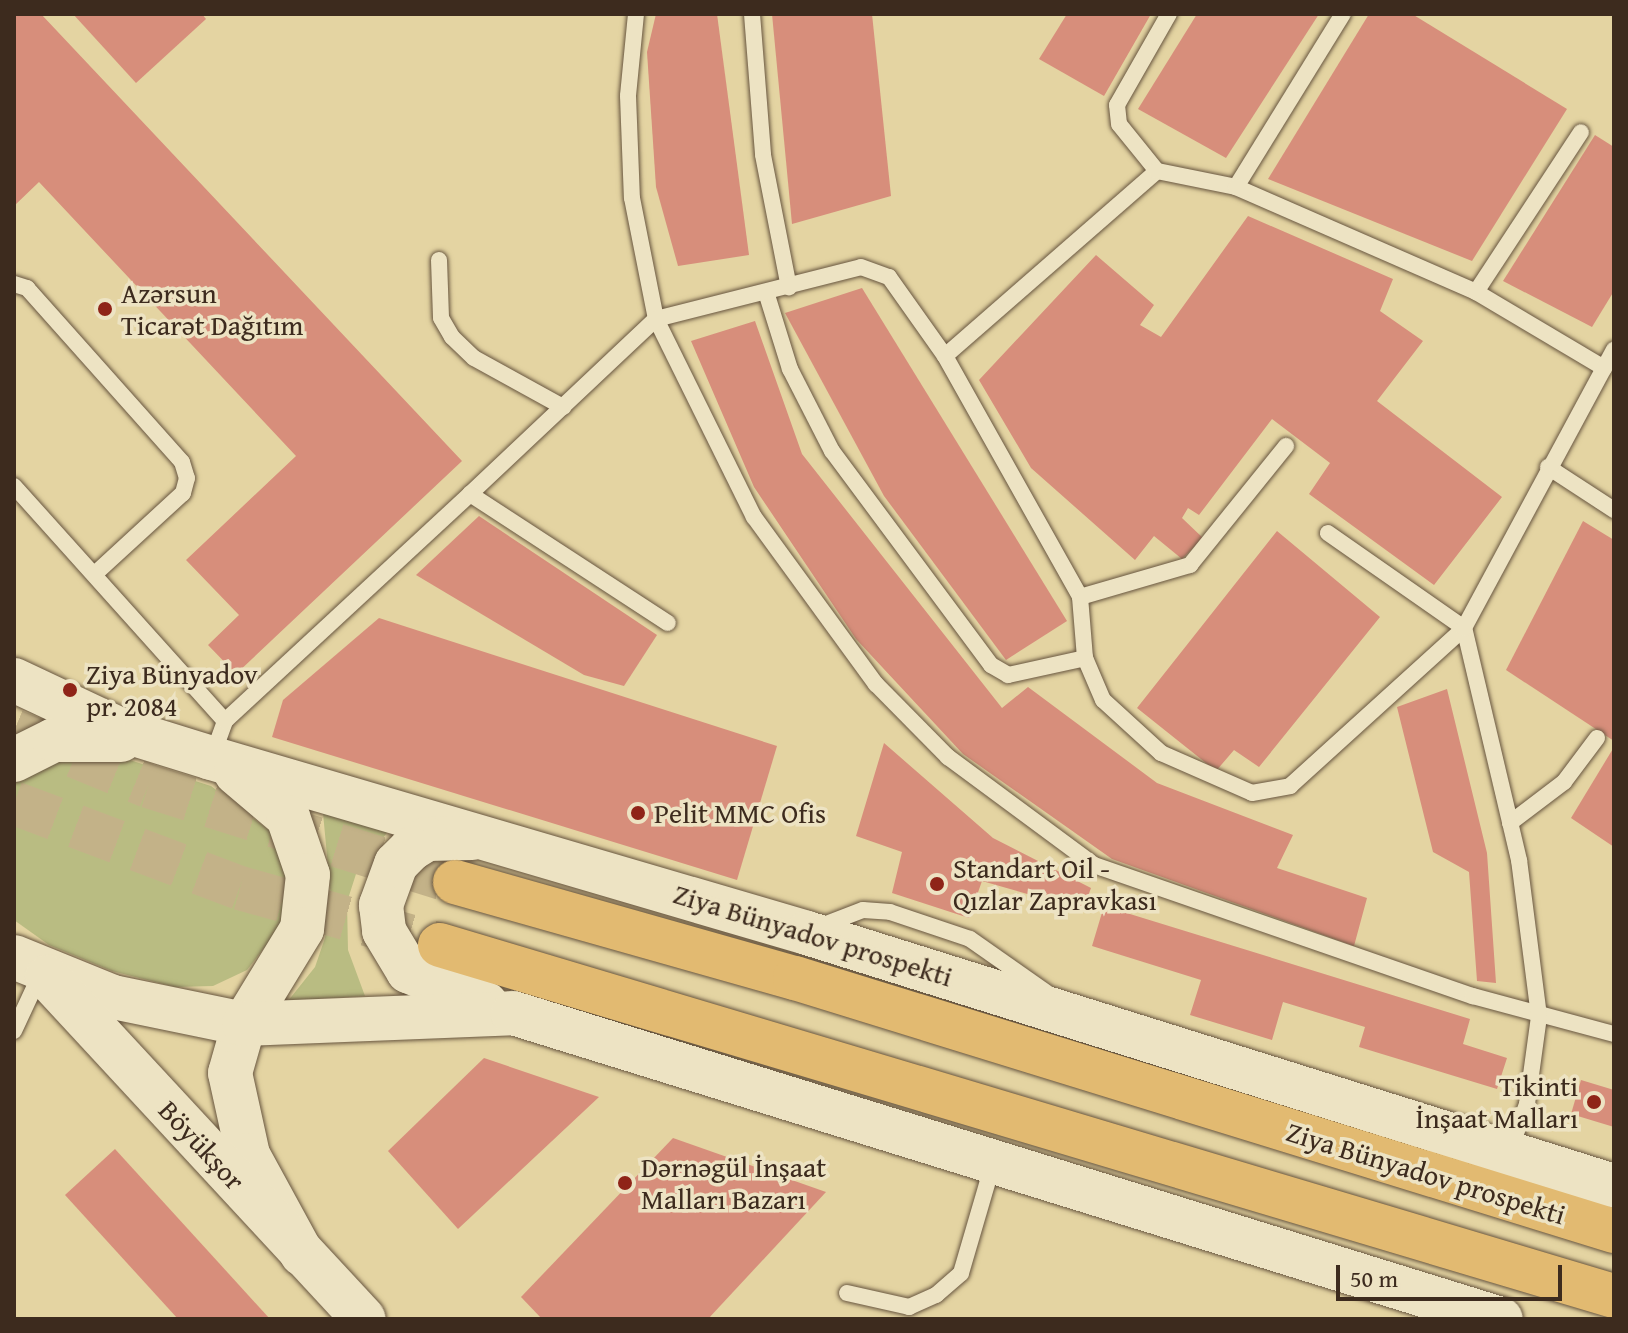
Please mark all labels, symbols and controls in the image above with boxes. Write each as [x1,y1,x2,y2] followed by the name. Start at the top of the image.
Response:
[121,276,303,342] place label: Azərsun Ticarət Dağıtım
[96,300,114,318] marker: Azərsun Ticarət Dağıtım
[86,657,258,723] place label: Ziya Bünyadov pr. 2084
[61,681,79,699] marker: Ziya Bünyadov pr. 2084
[654,796,826,830] place label: Pelit MMC Ofis
[629,804,647,822] marker: Pelit MMC Ofis
[953,851,1157,917] place label: Standart Oil - Qızlar Zapravkası
[928,875,946,893] marker: Standart Oil - Qızlar Zapravkası
[670,877,956,993] street label: Ziya Bünyadov prospekti
[1415,1069,1578,1135] place label: Tikinti İnşaat Malları
[152,1093,252,1197] street label: Böyükşor
[1585,1093,1603,1111] marker: Tikinti İnşaat Malları
[1283,1115,1569,1231] street label: Ziya Bünyadov prospekti
[641,1150,826,1216] place label: Dərnəgül İnşaat Malları Bazarı
[616,1174,634,1192] marker: Dərnəgül İnşaat Malları Bazarı
[1340,1249,1566,1299] scale bar
[1350,1261,1398,1296] text: 50 m

